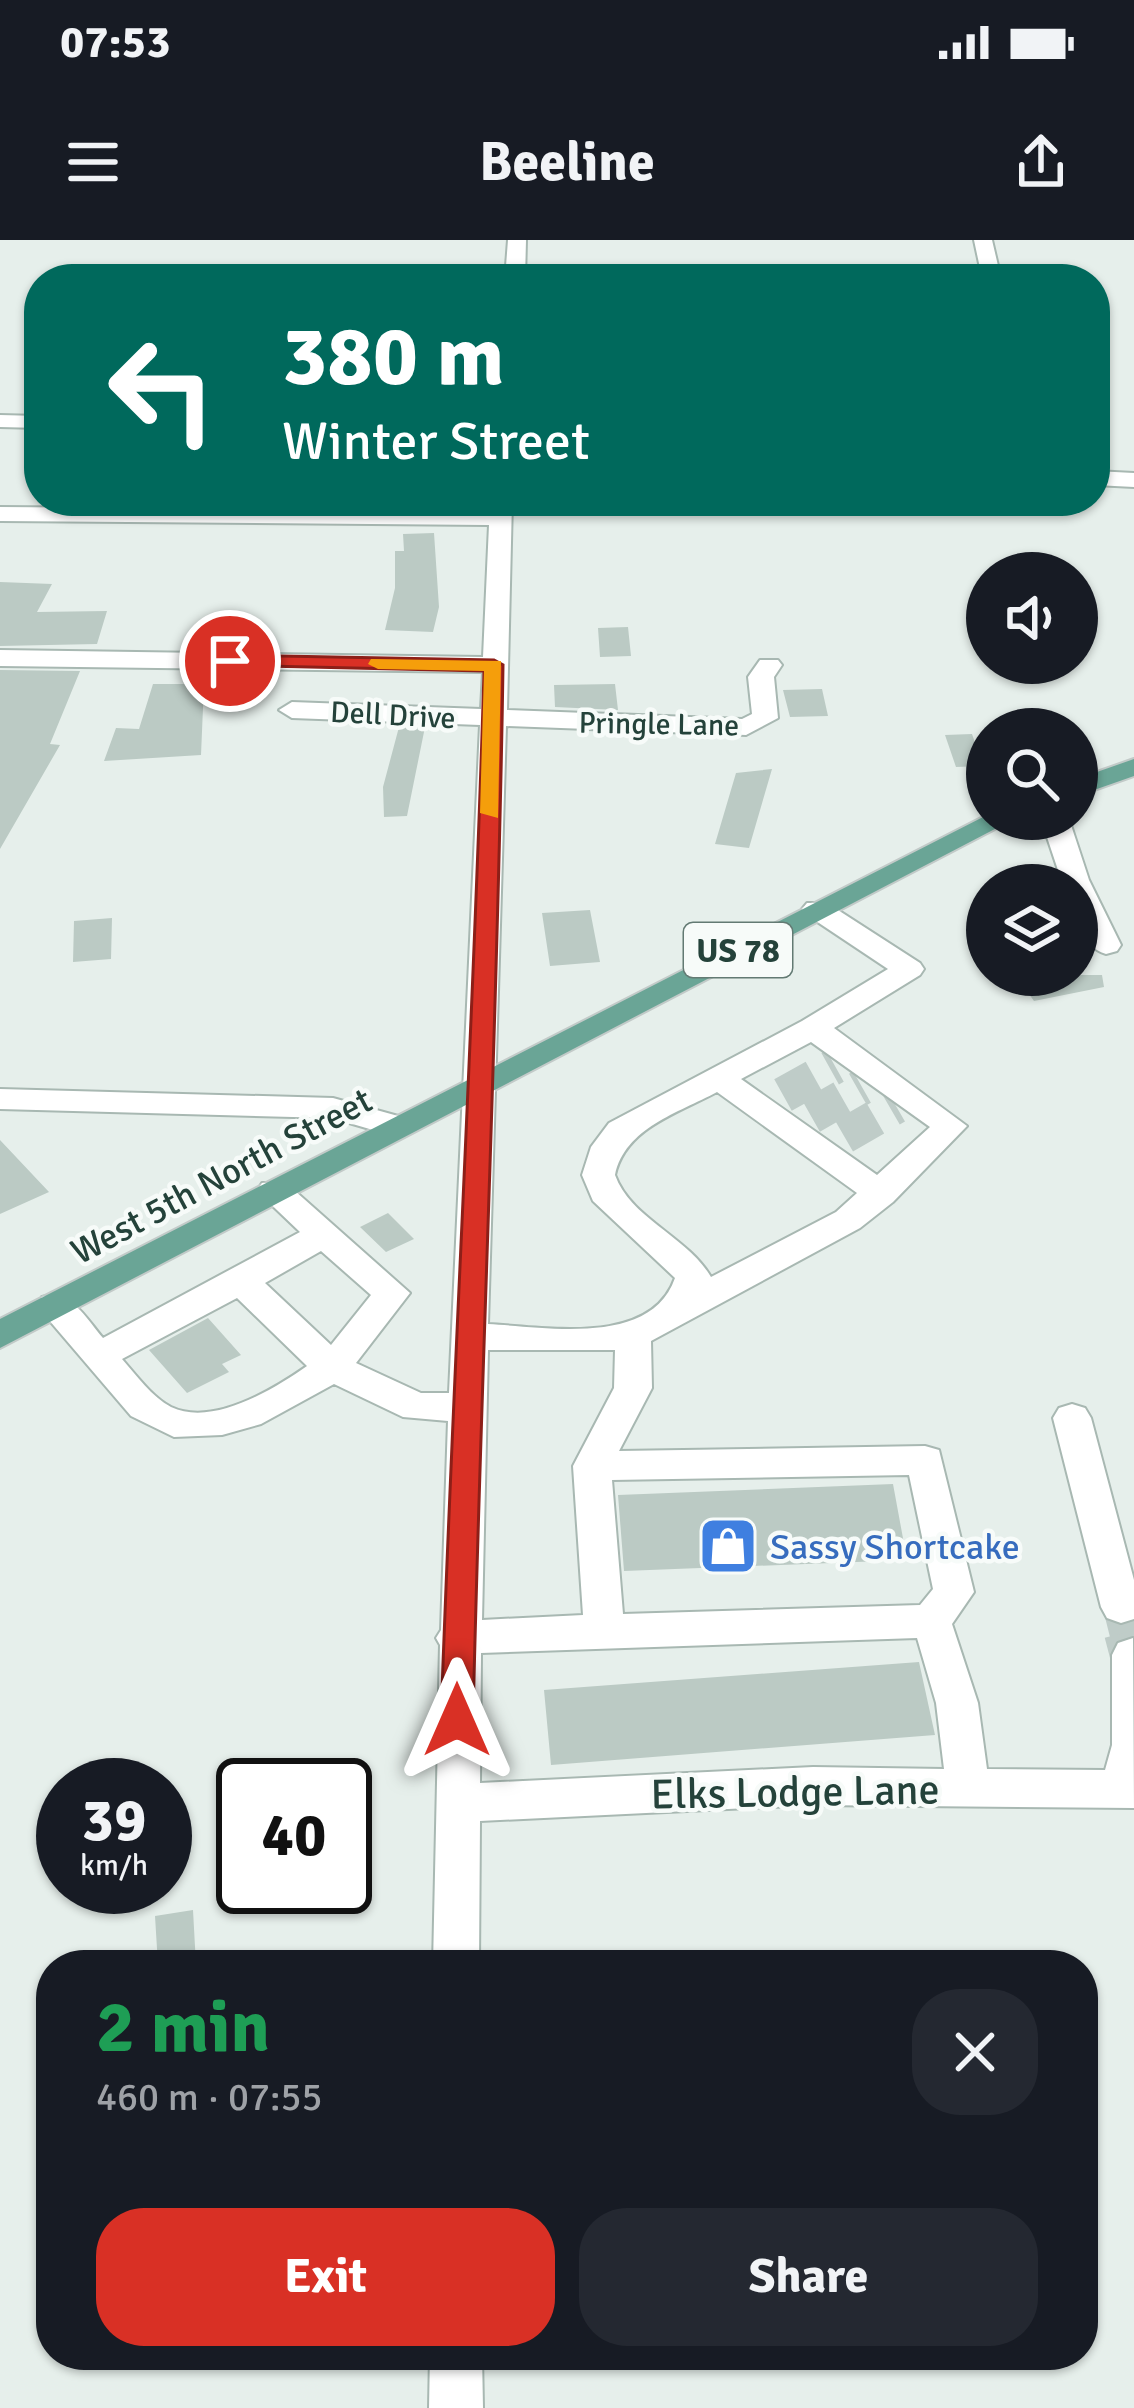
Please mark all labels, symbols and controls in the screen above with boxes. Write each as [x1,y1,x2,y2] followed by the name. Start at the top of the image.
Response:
[60,15,170,70] text: 07:53
[60,129,126,195] icon: menu
[479,129,655,196] text: Beeline
[1008,129,1074,195] icon: share
[282,305,504,409] text: 380 m
[84,312,240,468] icon: left
[282,408,590,475] text: Winter Street
[966,552,1098,996] map controls
[966,552,1098,684] button: sound
[179,610,281,712] pin
[197,628,263,694] icon: arrive
[329,694,457,737] street label: Dell Drive
[578,705,740,744] street label: Pringle Lane
[966,708,1098,840] button: search
[966,864,1098,996] button: layers
[684,923,792,977] road number: US 78
[64,1078,380,1275] street label: West 5th North Street
[697,1515,759,1577] shop icon: Sassy Shortcake
[770,1525,1020,1570] place label: Sassy Shortcake
[394,1657,520,1783] position arrow
[216,1758,372,1914] speed limit sign: 40
[650,1764,940,1821] street label: Elks Lodge Lane
[82,1784,146,1858] text: 39
[80,1847,148,1884] text: km/h
[96,1983,270,2072] text: 2 min
[912,1989,1038,2115] button: close
[96,2073,323,2121] text: 460 m · 07:55
[96,2208,555,2346] button: Exit
[579,2208,1038,2346] button: Share

